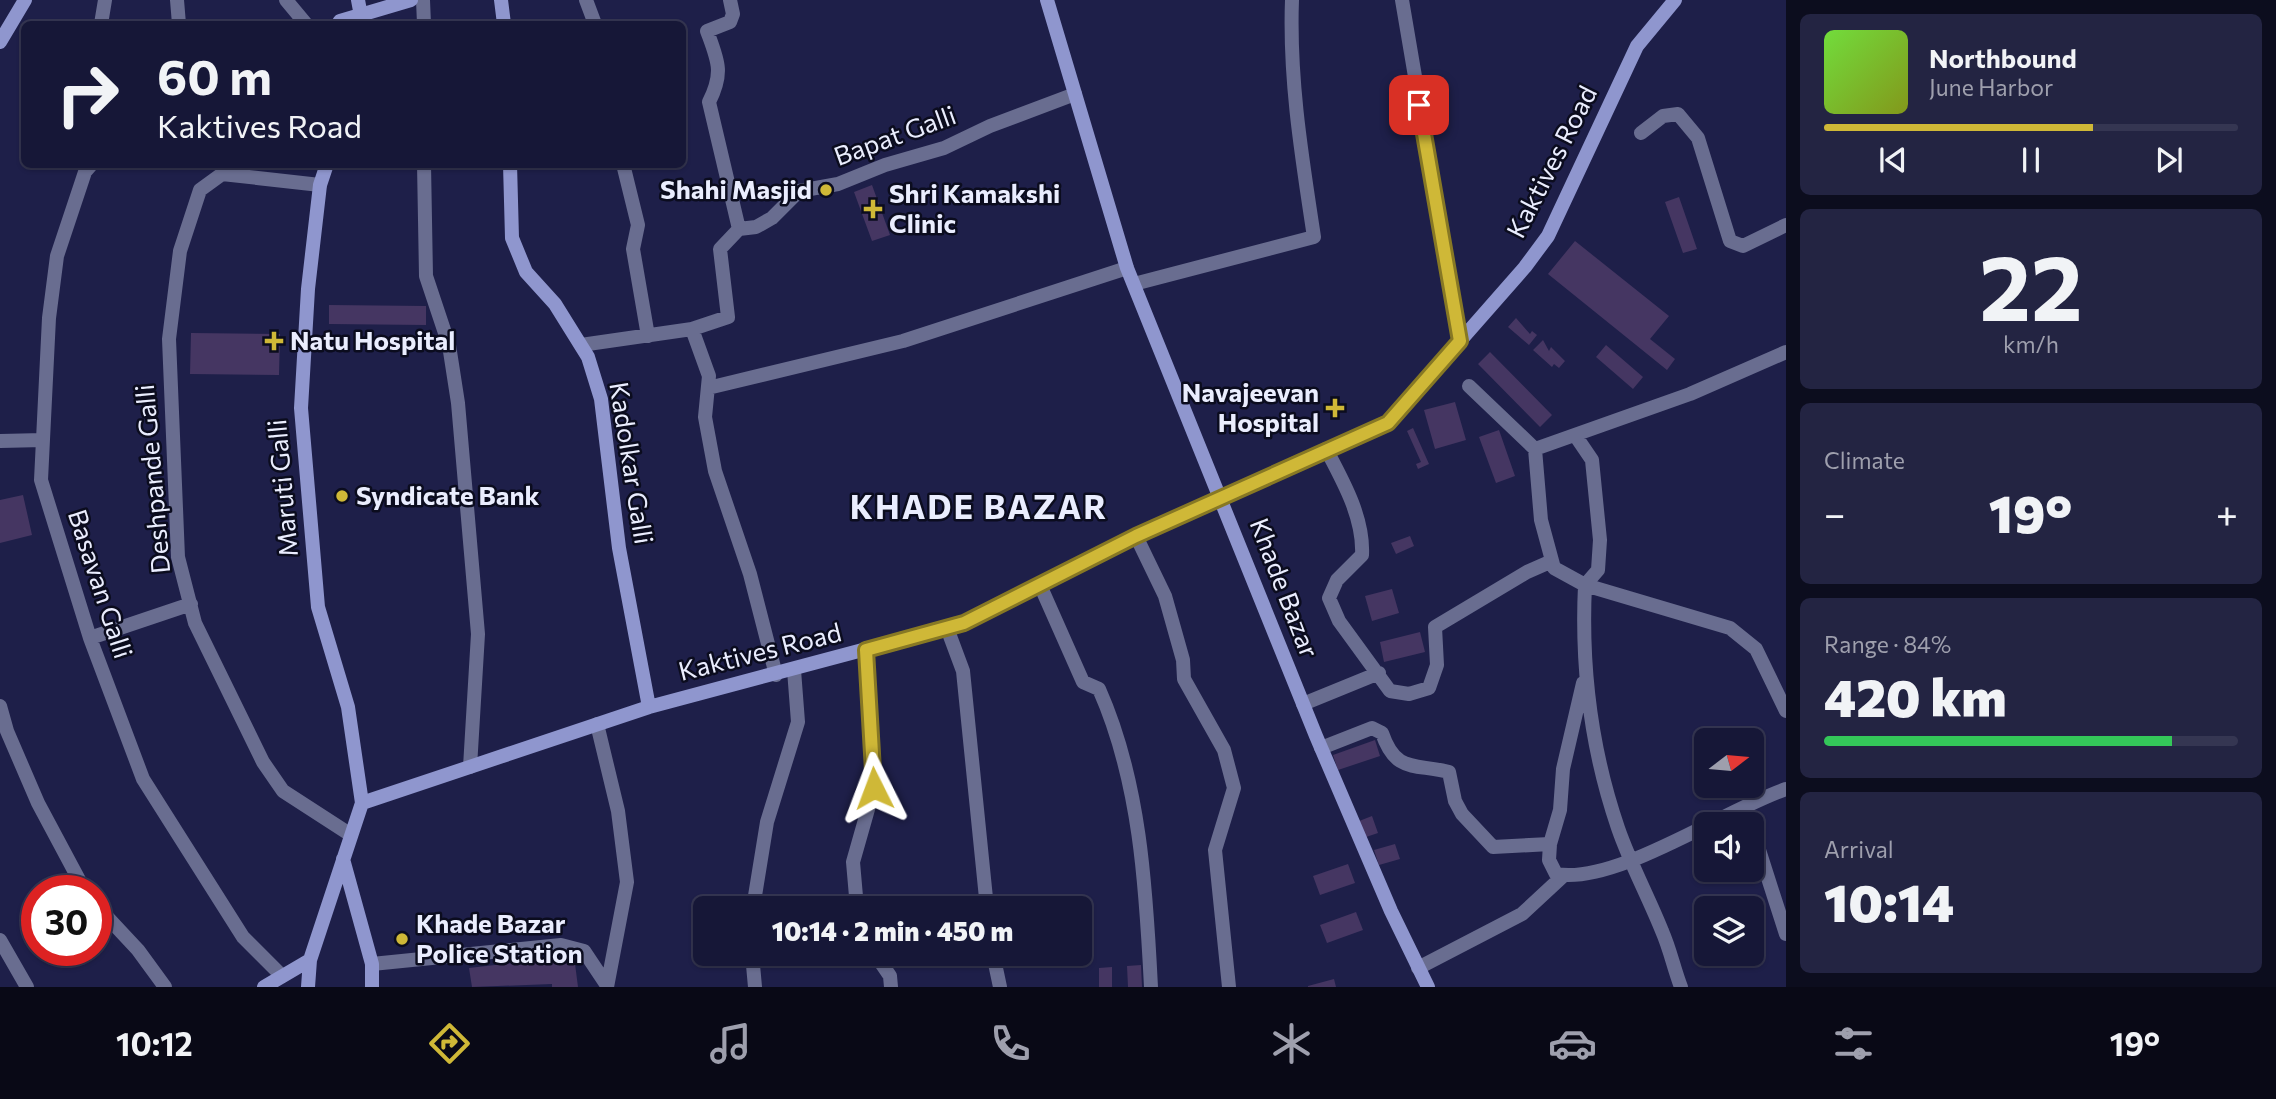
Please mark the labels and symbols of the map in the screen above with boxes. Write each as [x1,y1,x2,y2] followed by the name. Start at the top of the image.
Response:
[1389,75,1449,135] pin
[1499,80,1602,243] street label: Kaktives Road
[829,98,960,171] street label: Bapat Galli
[660,173,812,204] place label: Shahi Masjid
[889,177,1060,238] place label: Shri Kamakshi Clinic
[818,182,834,198] marker: Shahi Masjid
[863,199,883,219] marker: Shri Kamakshi Clinic
[290,324,455,355] place label: Natu Hospital
[264,331,284,351] marker: Natu Hospital
[1182,376,1319,437] place label: Navajeevan Hospital
[604,379,661,546] street label: Kadolkar Galli
[128,383,175,575] street label: Deshpande Galli
[1325,398,1345,418] marker: Navajeevan Hospital
[260,418,303,558] street label: Maruti Galli
[356,479,539,510] place label: Syndicate Bank
[850,485,1108,526] district label: KHADE BAZAR
[334,488,350,504] marker: Syndicate Bank
[63,505,140,662] street label: Basavan Galli
[1245,513,1326,662] street label: Khade Bazar
[675,615,844,686] street label: Kaktives Road
[1694,728,1764,798] north arrow
[837,751,911,825] position arrow
[21,875,112,966] speed limit sign: 30
[416,907,582,968] place label: Khade Bazar Police Station
[394,931,410,947] marker: Khade Bazar Police Station

